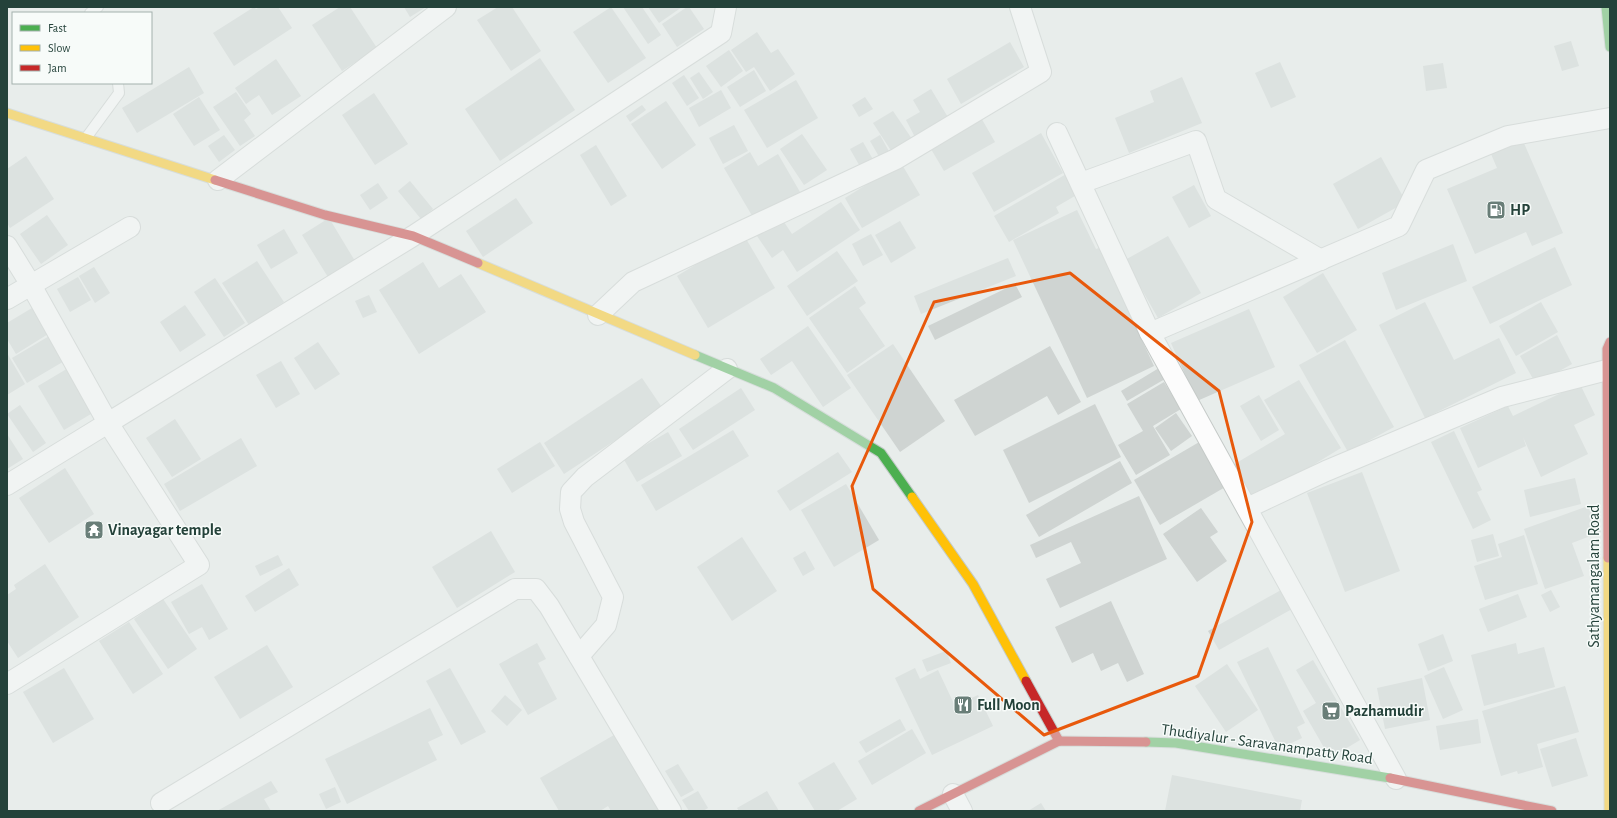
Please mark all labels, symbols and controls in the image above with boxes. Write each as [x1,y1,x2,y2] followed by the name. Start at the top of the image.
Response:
[12,12,152,84] legend
[48,22,67,34] text: Fast
[48,42,70,54] text: Slow
[48,62,67,74] text: Jam
[1485,199,1507,221] fuel station icon: HP
[1510,202,1530,218] place label: HP
[1586,504,1603,648] street label: Sathyamangalam Road
[83,519,105,541] temple icon: Vinayagar temple
[108,522,222,539] place label: Vinayagar temple
[952,694,974,716] restaurant icon: Full Moon
[977,697,1040,713] place label: Full Moon
[1320,700,1342,722] supermarket icon: Pazhamudir
[1345,703,1424,719] place label: Pazhamudir
[1160,721,1374,768] street label: Thudiyalur - Saravanampatty Road

